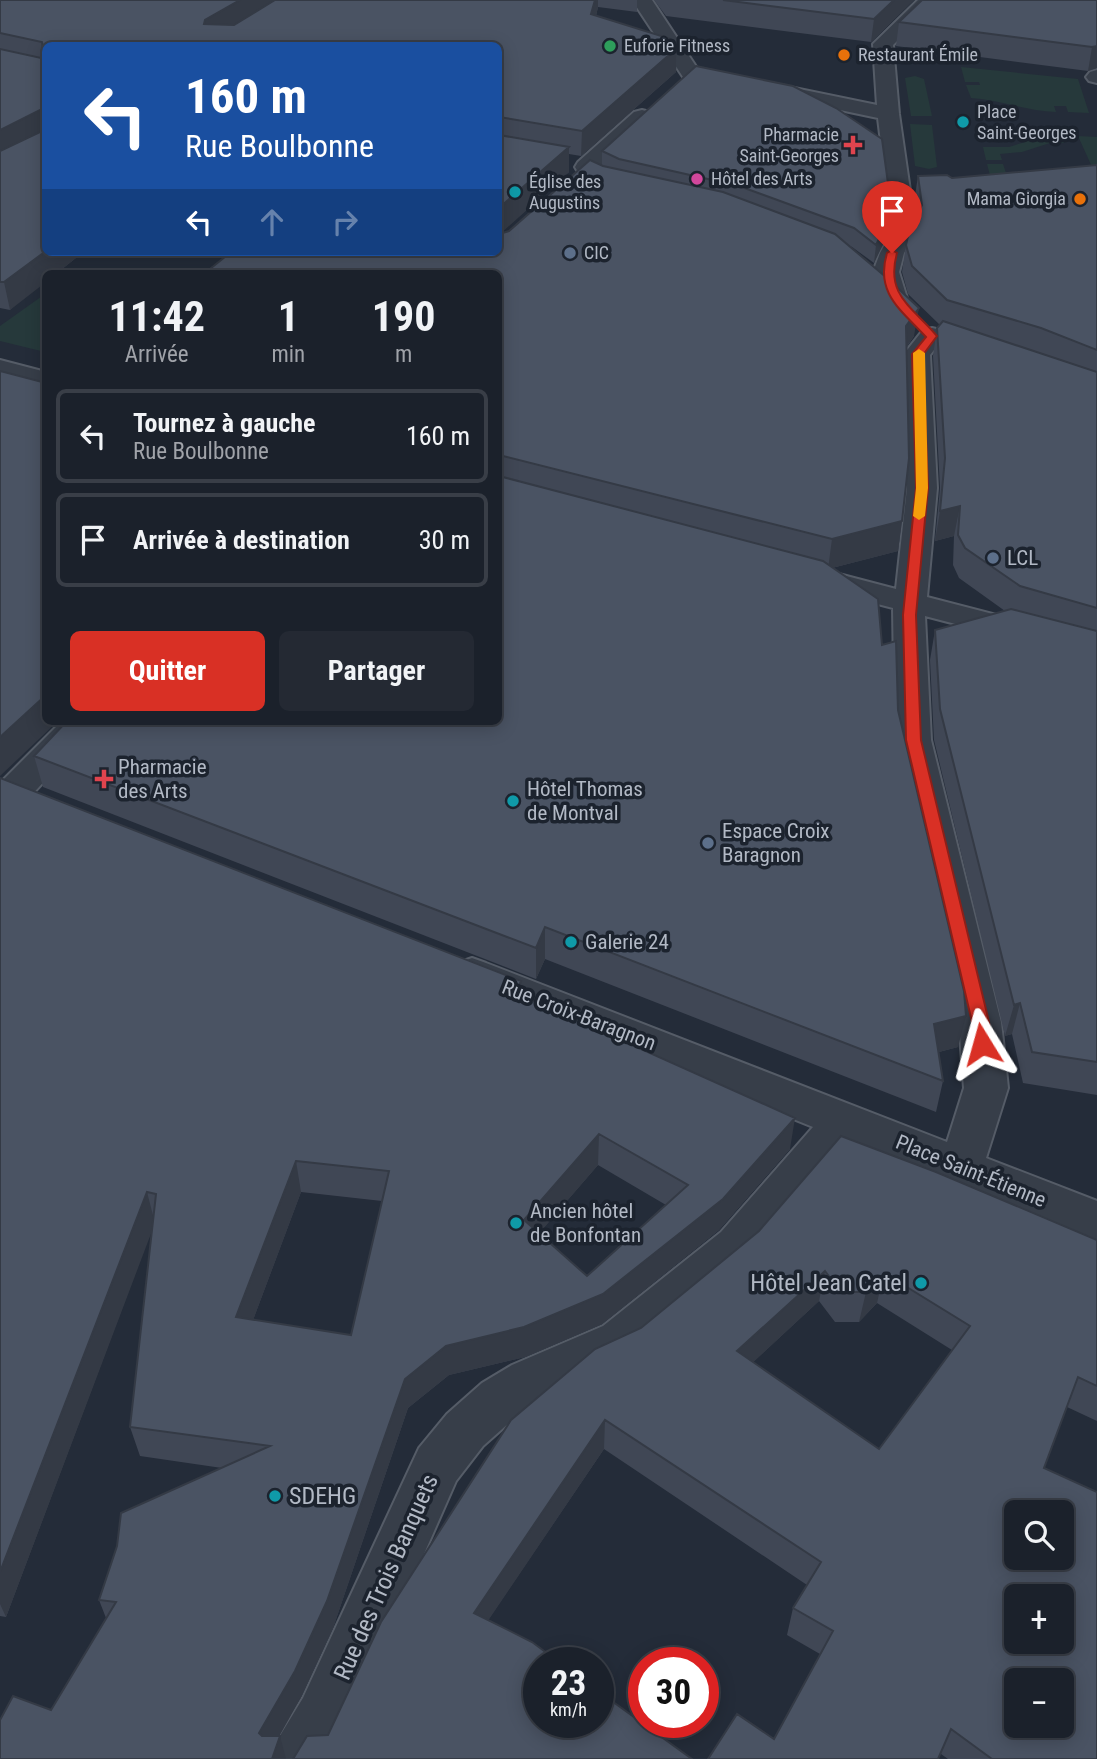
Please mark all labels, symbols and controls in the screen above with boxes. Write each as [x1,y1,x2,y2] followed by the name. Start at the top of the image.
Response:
[624,35,730,56] place label: Euforie Fitness
[602,38,618,54] marker: Euforie Fitness
[858,44,978,65] place label: Restaurant Émile
[836,47,852,63] marker: Restaurant Émile
[185,68,307,125] text: 160 m
[70,70,161,161] icon: left
[977,101,1077,143] place label: Place Saint-Georges
[955,114,971,130] marker: Place Saint-Georges
[739,124,839,166] place label: Pharmacie Saint-Georges
[185,127,374,165] text: Rue Boulbonne
[845,137,861,153] marker: Pharmacie Saint-Georges
[711,168,813,189] place label: Hôtel des Arts
[529,171,601,213] place label: Église des Augustins
[689,171,705,187] marker: Hôtel des Arts
[862,181,922,253] pin
[507,184,523,200] marker: Église des Augustins
[967,188,1066,209] place label: Mama Giorgia
[1072,191,1088,207] marker: Mama Giorgia
[873,192,911,230] icon: arrive
[180,203,218,241] icon: left
[253,203,291,241] icon: ahead
[326,203,364,241] icon: right
[584,242,609,263] place label: CIC
[562,245,578,261] marker: CIC
[109,292,205,341] text: 11:42
[278,292,299,341] text: 1
[372,292,435,341] text: 190
[125,341,189,368] text: Arrivée
[271,341,305,368] text: min
[395,341,412,368] text: m
[133,408,315,438] text: Tournez à gauche
[74,417,112,455] icon: left
[406,421,470,451] text: 160 m
[133,438,269,465] text: Rue Boulbonne
[74,521,112,559] icon: arrive
[133,525,350,555] text: Arrivée à destination
[419,525,470,555] text: 30 m
[1007,546,1038,570] place label: LCL
[985,550,1001,566] marker: LCL
[70,631,265,711] button: Quitter
[279,631,474,711] button: Partager
[118,755,207,803] place label: Pharmacie des Arts
[96,771,112,787] marker: Pharmacie des Arts
[527,777,643,825] place label: Hôtel Thomas de Montval
[505,793,521,809] marker: Hôtel Thomas de Montval
[722,819,829,867] place label: Espace Croix Baragnon
[700,835,716,851] marker: Espace Croix Baragnon
[585,930,669,954] place label: Galerie 24
[563,934,579,950] marker: Galerie 24
[499,975,659,1055] street label: Rue Croix-Baragnon
[945,1007,1019,1081] position arrow
[892,1130,1050,1212] street label: Place Saint-Étienne
[530,1199,641,1247] place label: Ancien hôtel de Bonfontan
[508,1215,524,1231] marker: Ancien hôtel de Bonfontan
[750,1269,907,1297] place label: Hôtel Jean Catel
[913,1275,929,1291] marker: Hôtel Jean Catel
[328,1470,444,1684] street label: Rue des Trois Banquets
[289,1482,356,1510] place label: SDEHG
[267,1488,283,1504] marker: SDEHG
[1004,1500,1074,1738] map controls
[1004,1500,1074,1570] button: search
[1004,1584,1074,1654] button: +
[628,1647,719,1738] speed limit sign: 30
[551,1663,586,1704] text: 23
[1004,1668,1074,1738] button: −
[550,1699,587,1720] text: km/h

